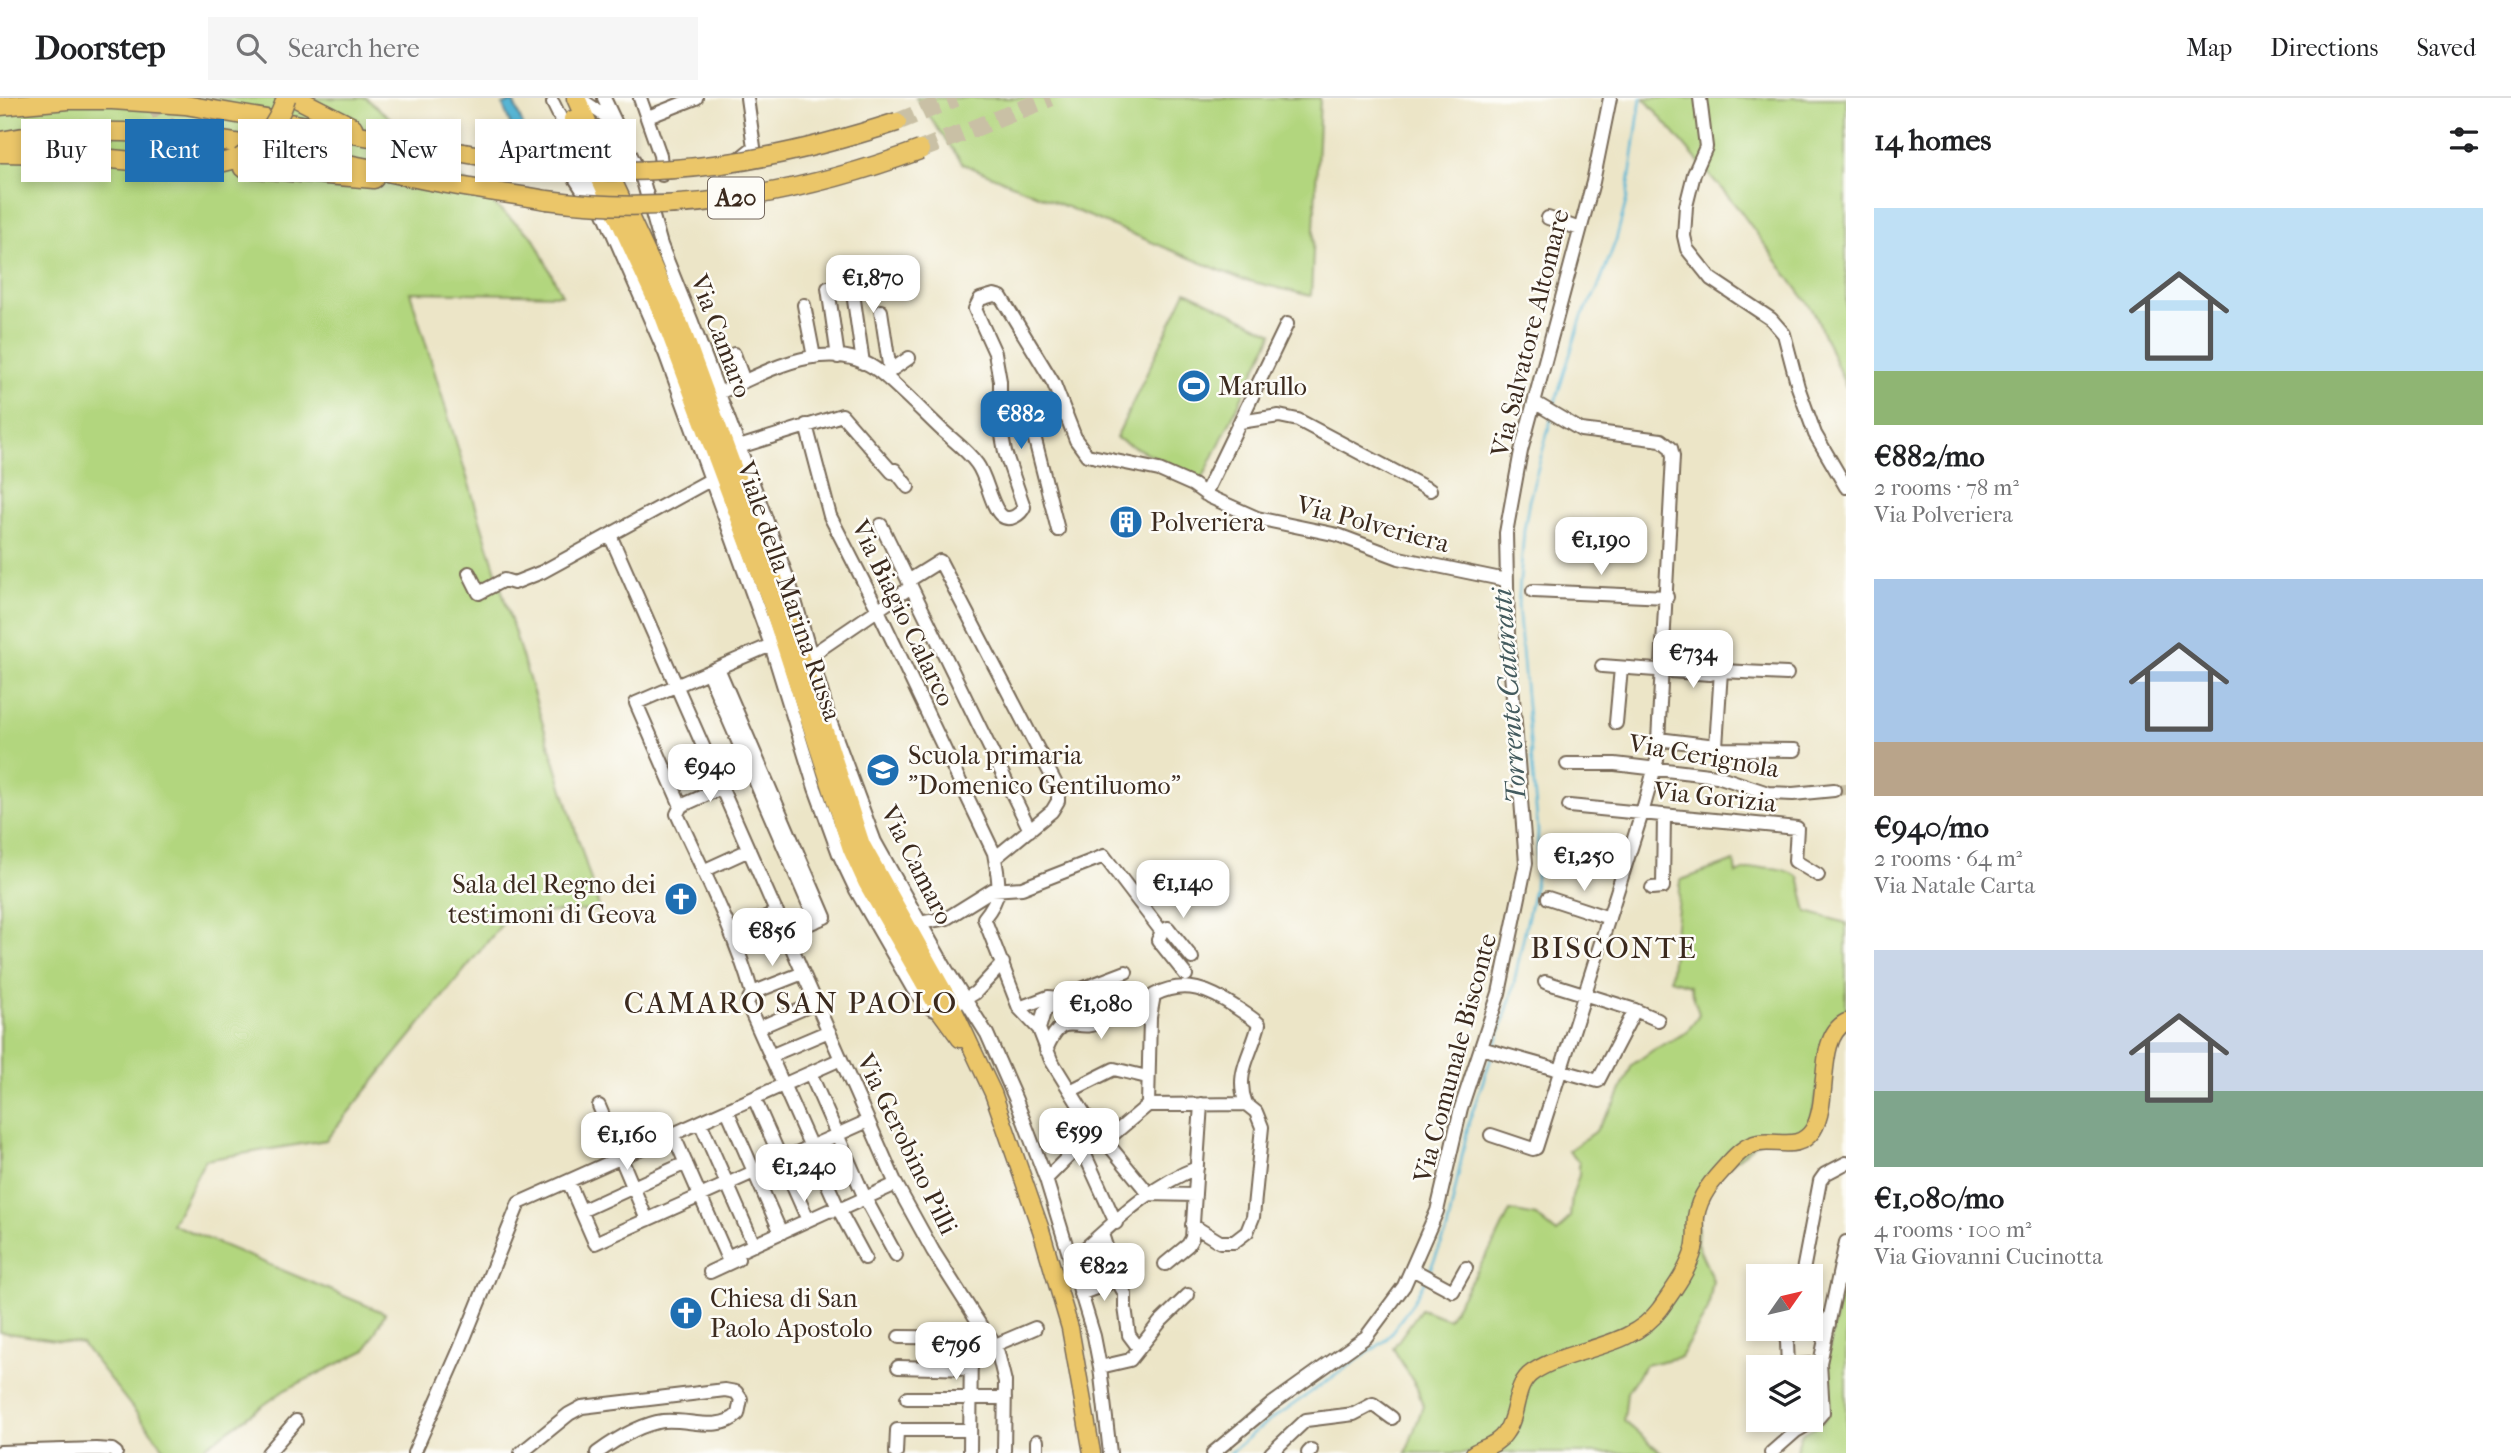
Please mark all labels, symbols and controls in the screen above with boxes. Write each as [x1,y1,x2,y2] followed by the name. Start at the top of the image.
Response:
[208,17,698,80] search box
[35,29,166,68] text: Doorstep
[232,29,270,67] icon: search
[288,33,420,64] text: Search here
[2186,34,2232,62] text: Map
[2270,34,2378,62] text: Directions
[2416,34,2476,62] text: Saved
[21,119,111,182] chip: Buy
[125,119,224,182] chip: Rent
[238,119,352,182] chip: Filters
[366,119,461,182] chip: New
[475,119,636,182] chip: Apartment
[2445,121,2483,159] icon: filters
[1874,123,1991,158] text: 14 homes
[708,178,764,218] road number: A20
[1484,206,1576,461] street label: Via Salvatore Altomare
[2116,253,2242,379] icon: home
[816,256,930,315] pin: €1,870
[842,264,904,291] text: €1,870
[683,269,759,402] street label: Via Camaro
[1175,367,1213,405] sports icon: Marullo
[1218,371,1307,402] place label: Marullo
[980,392,1062,451] pin: €882
[997,400,1045,427] text: €882
[1874,439,1985,474] text: €882/mo
[730,456,848,726] street label: Viale della Marina Russa
[1874,474,2019,501] text: 2 rooms · 78 m²
[1292,488,1454,560] street label: Via Polveriera
[1874,501,2013,528] text: Via Polveriera
[1107,503,1145,541] building icon: Polveriera
[1150,507,1266,538] place label: Polveriera
[844,514,962,711] street label: Via Biagio Calarco
[1544,518,1658,577] pin: €1,190
[1571,526,1631,553] text: €1,190
[1485,585,1533,805] water label: Torrente Cataratti
[2116,624,2242,750] icon: home
[1652,630,1734,690] pin: €734
[1669,639,1717,666] text: €734
[1625,727,1783,785] street label: Via Cerignola
[908,740,1181,801] place label: Scuola primaria "Domenico Gentiluomo"
[669,744,751,804] pin: €940
[864,751,902,789] school or university icon: Scuola primaria "Domenico Gentiluomo"
[684,753,736,780] text: €940
[1651,775,1779,819] street label: Via Gorizia
[873,799,960,930] street label: Via Camaro
[1874,810,1989,845] text: €940/mo
[1527,834,1641,893] pin: €1,250
[1553,842,1615,869] text: €1,250
[1874,845,2022,872] text: 2 rooms · 64 m²
[1126,860,1240,920] pin: €1,140
[448,869,657,930] place label: Sala del Regno dei testimoni di Geova
[1152,869,1214,896] text: €1,140
[1874,872,2035,899] text: Via Natale Carta
[662,880,700,918] church icon: Sala del Regno dei testimoni di Geova
[731,908,813,968] pin: €856
[748,917,796,944] text: €856
[1407,930,1503,1187] street label: Via Comunale Bisconte
[1530,931,1698,966] district label: BISCONTE
[1044,982,1158,1041] pin: €1,080
[624,986,958,1021] district label: CAMARO SAN PAOLO
[1069,990,1133,1017] text: €1,080
[2116,995,2242,1121] icon: home
[849,1047,964,1240] street label: Via Gerobino Pilli
[1038,1108,1120,1168] pin: €599
[570,1112,684,1172] pin: €1,160
[1055,1117,1103,1144] text: €599
[597,1121,657,1148] text: €1,160
[747,1144,861,1204] pin: €1,240
[772,1153,836,1180] text: €1,240
[1874,1181,2004,1216] text: €1,080/mo
[1874,1216,2032,1243] text: 4 rooms · 100 m²
[1874,1243,2103,1270] text: Via Giovanni Cucinotta
[1063,1244,1145,1303] pin: €822
[1080,1252,1128,1279] text: €822
[1746,1264,1824,1340] north arrow
[1746,1264,1823,1432] map controls
[710,1283,872,1344] place label: Chiesa di San Paolo Apostolo
[667,1294,705,1332] church icon: Chiesa di San Paolo Apostolo
[915,1322,997,1382] pin: €796
[931,1331,981,1358] text: €796
[1746,1355,1823,1432] button: layers

